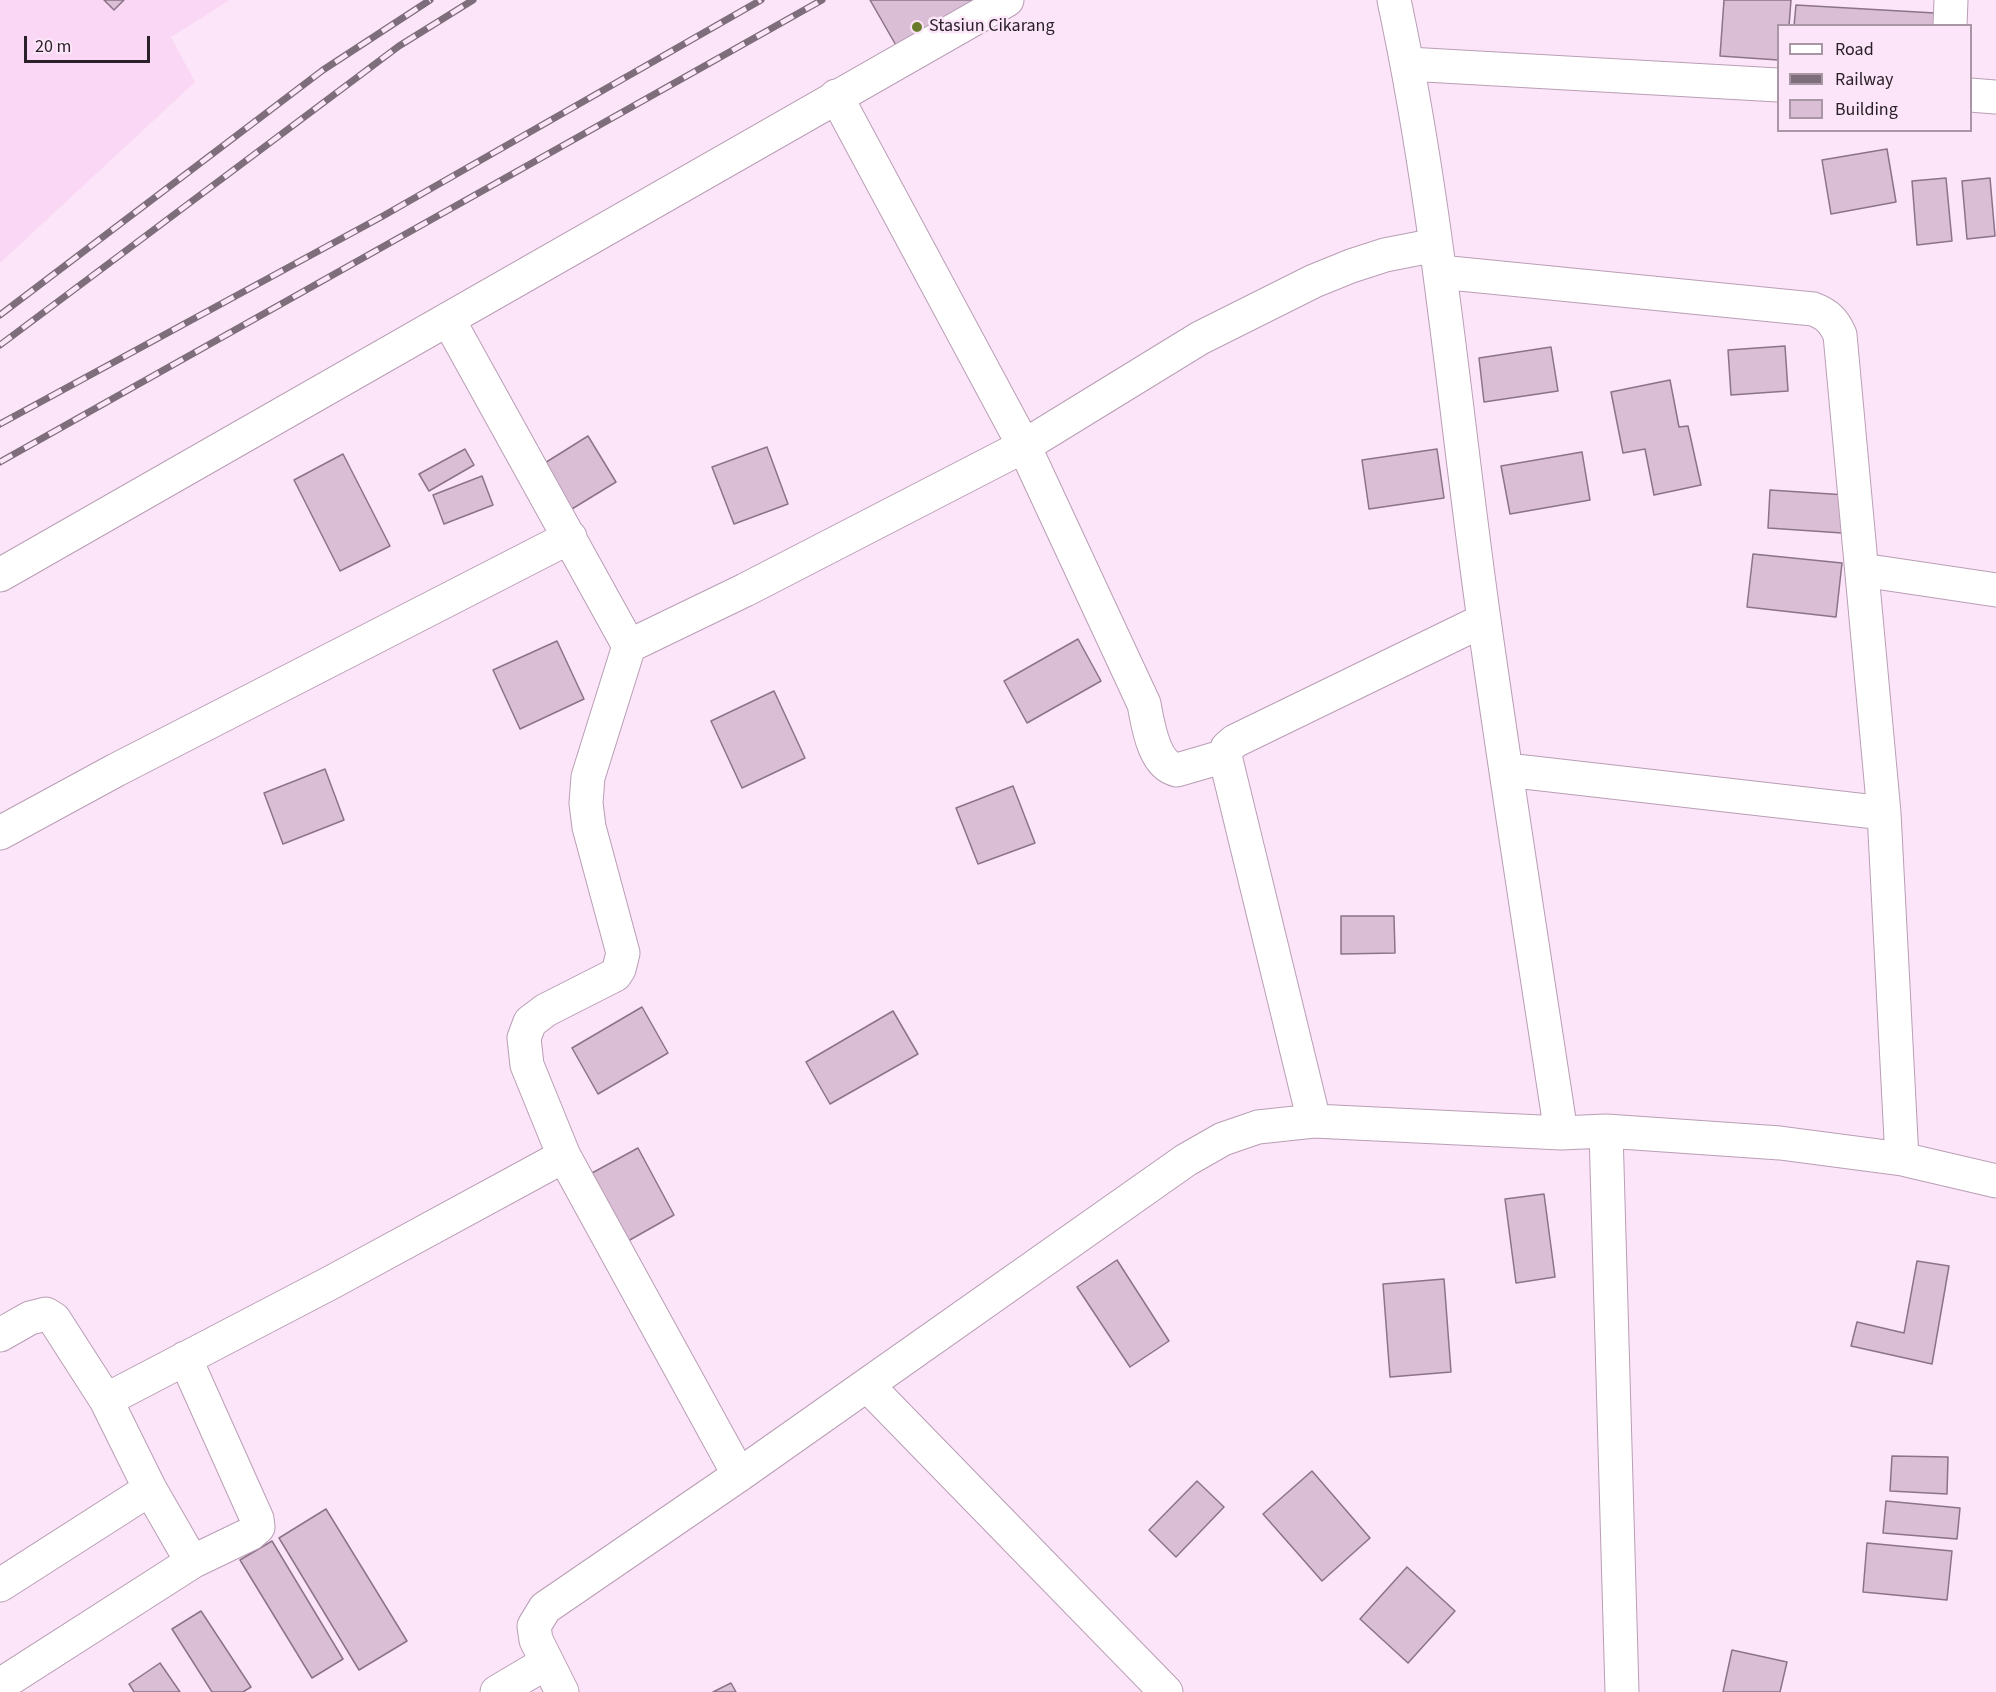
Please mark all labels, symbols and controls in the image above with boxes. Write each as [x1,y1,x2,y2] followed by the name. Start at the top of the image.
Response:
[929,16,1054,38] place label: Stasiun Cikarang
[910,20,924,34] marker: Stasiun Cikarang
[27,24,153,62] scale bar
[1777,24,1972,132] legend
[35,34,71,59] text: 20 m
[1835,37,1874,62] text: Road
[1835,67,1894,92] text: Railway
[1835,97,1898,122] text: Building

